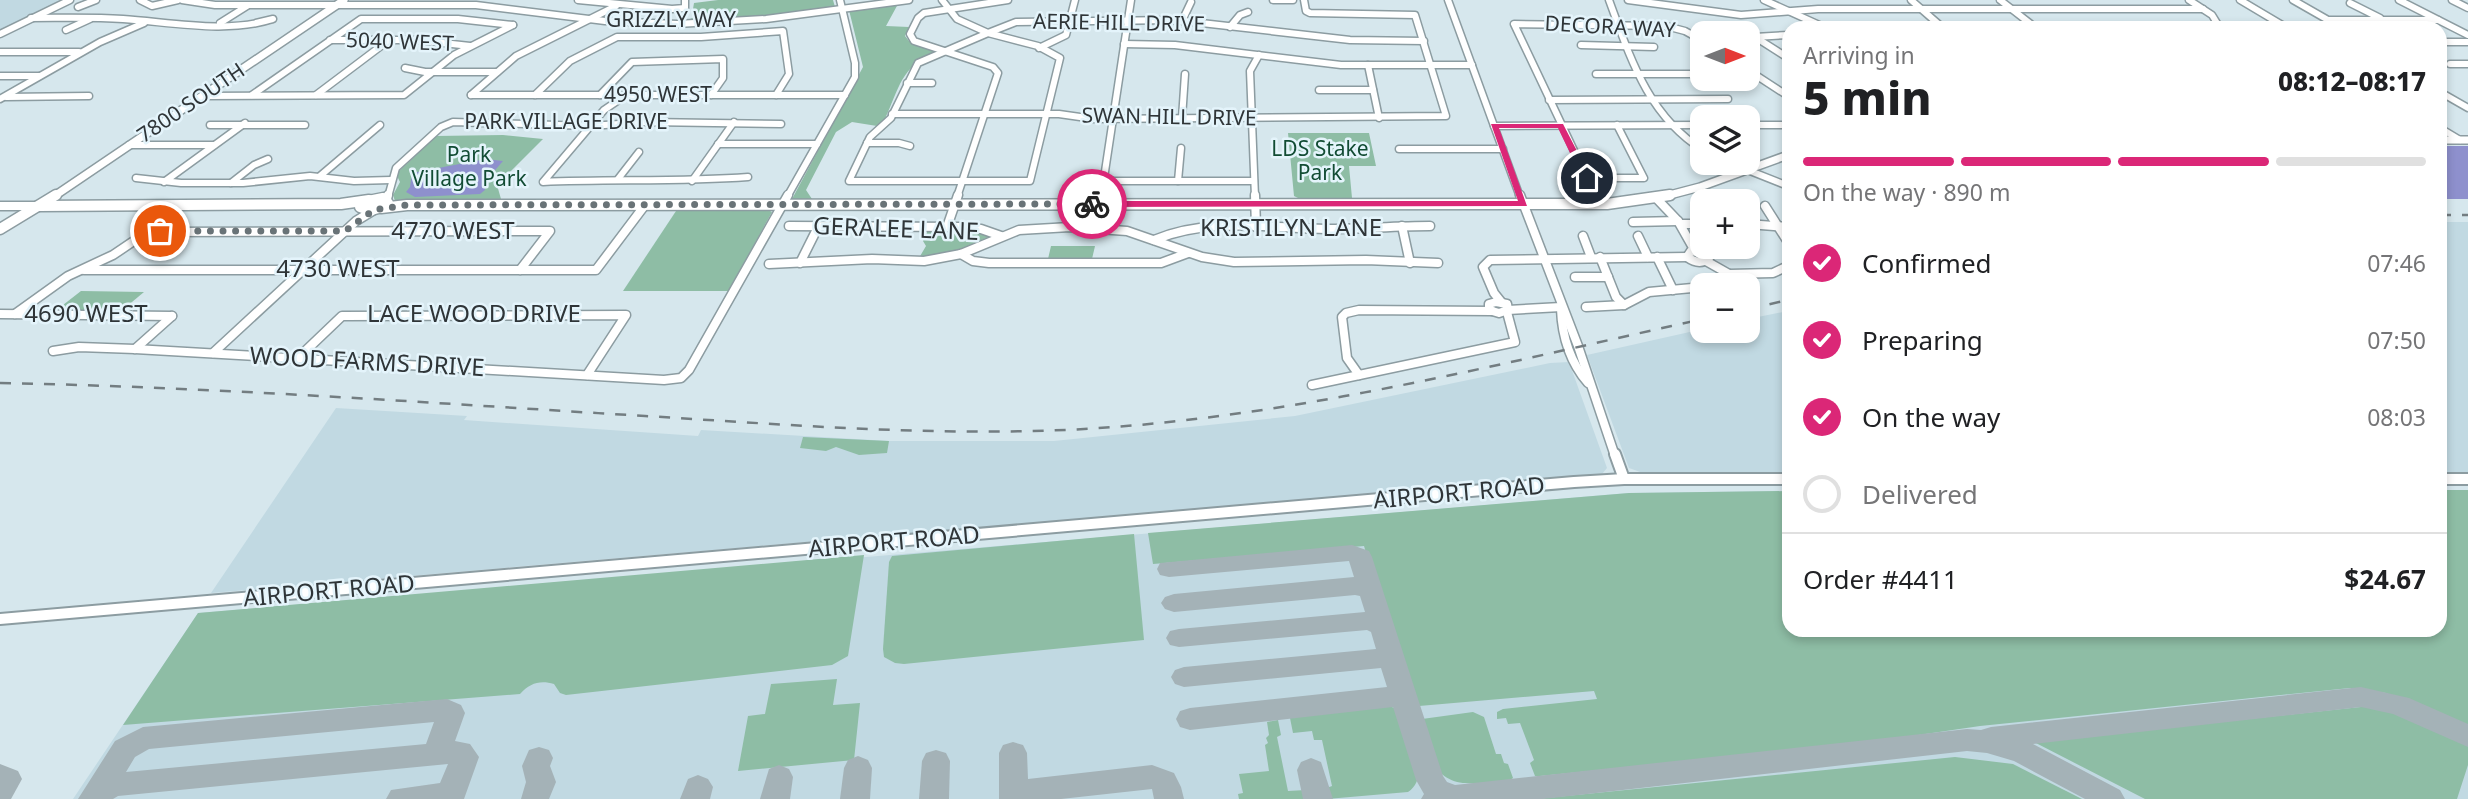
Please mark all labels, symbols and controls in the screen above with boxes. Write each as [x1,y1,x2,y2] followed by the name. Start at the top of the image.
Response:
[606,5,736,33] street label: GRIZZLY WAY
[1033,6,1205,38] street label: AERIE HILL DRIVE
[1544,9,1676,43] street label: DECORA WAY
[1690,21,1760,91] north arrow
[1690,21,1760,343] map controls
[346,25,455,57] street label: 5040 WEST
[1803,39,1915,71] text: Arriving in
[131,56,250,148] street label: 7800 SOUTH
[2278,63,2426,99] text: 08:12–08:17
[1803,66,1932,128] text: 5 min
[604,80,712,108] street label: 4950 WEST
[1081,100,1257,132] street label: SWAN HILL DRIVE
[1690,105,1760,175] button: layers
[464,107,668,135] street label: PARK VILLAGE DRIVE
[1271,134,1369,186] park label: LDS Stake Park
[411,140,527,192] park label: Park Village Park
[1557,148,1617,208] pin
[1568,159,1606,197] icon: home
[1057,169,1127,239] courier
[1803,176,2010,208] text: On the way · 890 m
[1073,185,1111,223] icon: bike
[1690,189,1760,259] button: +
[130,201,190,261] pin
[812,208,980,247] street label: GERALEE LANE
[1200,210,1382,243] street label: KRISTILYN LANE
[141,212,179,250] icon: bag
[391,213,515,246] street label: 4770 WEST
[1803,244,1841,282] icon: check
[1862,245,1992,281] text: Confirmed
[2367,247,2426,279] text: 07:46
[276,251,400,284] street label: 4730 WEST
[1690,273,1760,343] button: −
[24,296,148,329] street label: 4690 WEST
[367,296,581,329] street label: LACE WOOD DRIVE
[1803,321,1841,359] icon: check
[1862,322,1983,358] text: Preparing
[2367,324,2426,356] text: 07:50
[249,338,485,383] street label: WOOD FARMS DRIVE
[1803,398,1841,436] icon: check
[1862,399,2000,435] text: On the way
[2367,401,2426,433] text: 08:03
[1372,468,1546,515] street label: AIRPORT ROAD
[1862,476,1978,512] text: Delivered
[807,517,981,564] street label: AIRPORT ROAD
[1803,561,1958,597] text: Order #4411
[2344,561,2426,597] text: $24.67
[242,566,416,613] street label: AIRPORT ROAD

